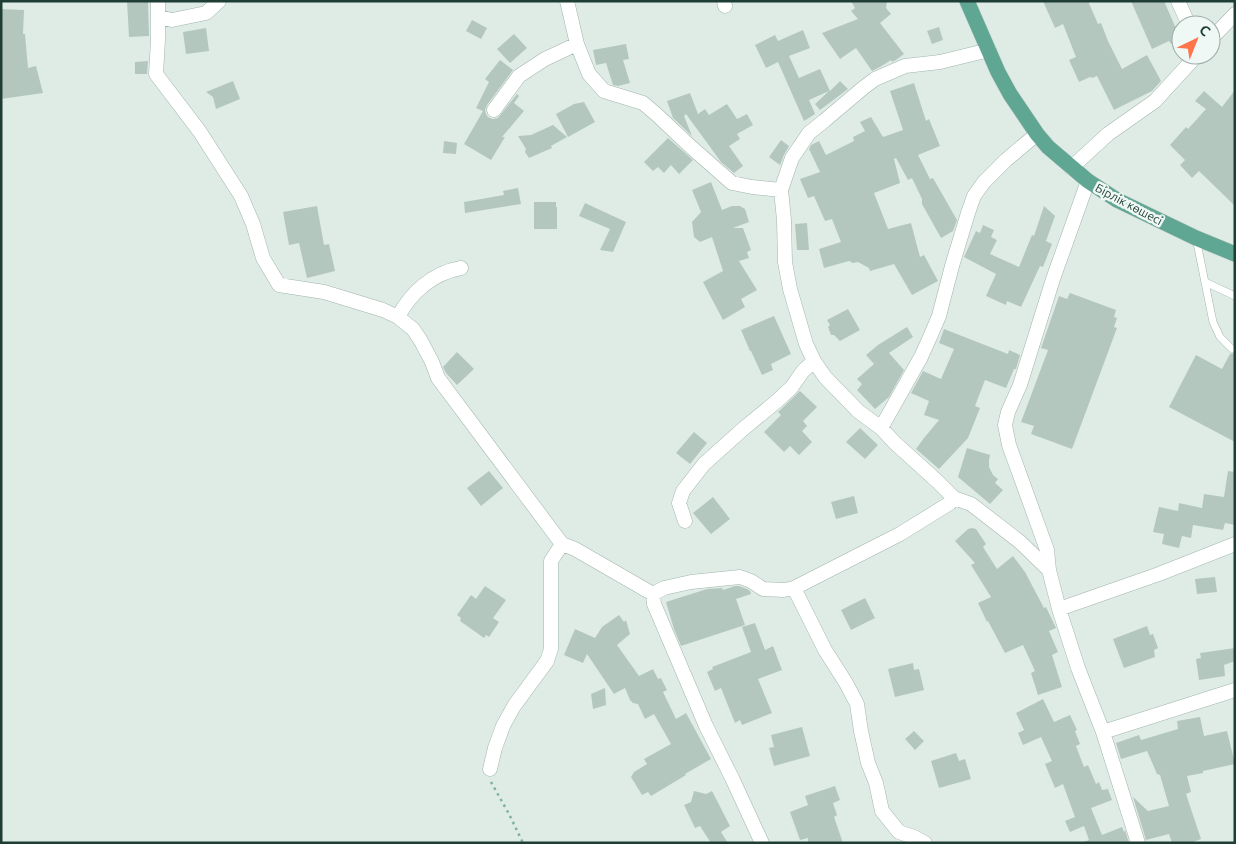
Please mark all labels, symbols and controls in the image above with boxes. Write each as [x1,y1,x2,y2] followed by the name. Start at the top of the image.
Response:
[1171,15,1221,65] north arrow
[1196,22,1214,39] text: С
[1093,181,1165,227] street label: Бірлік көшесі

